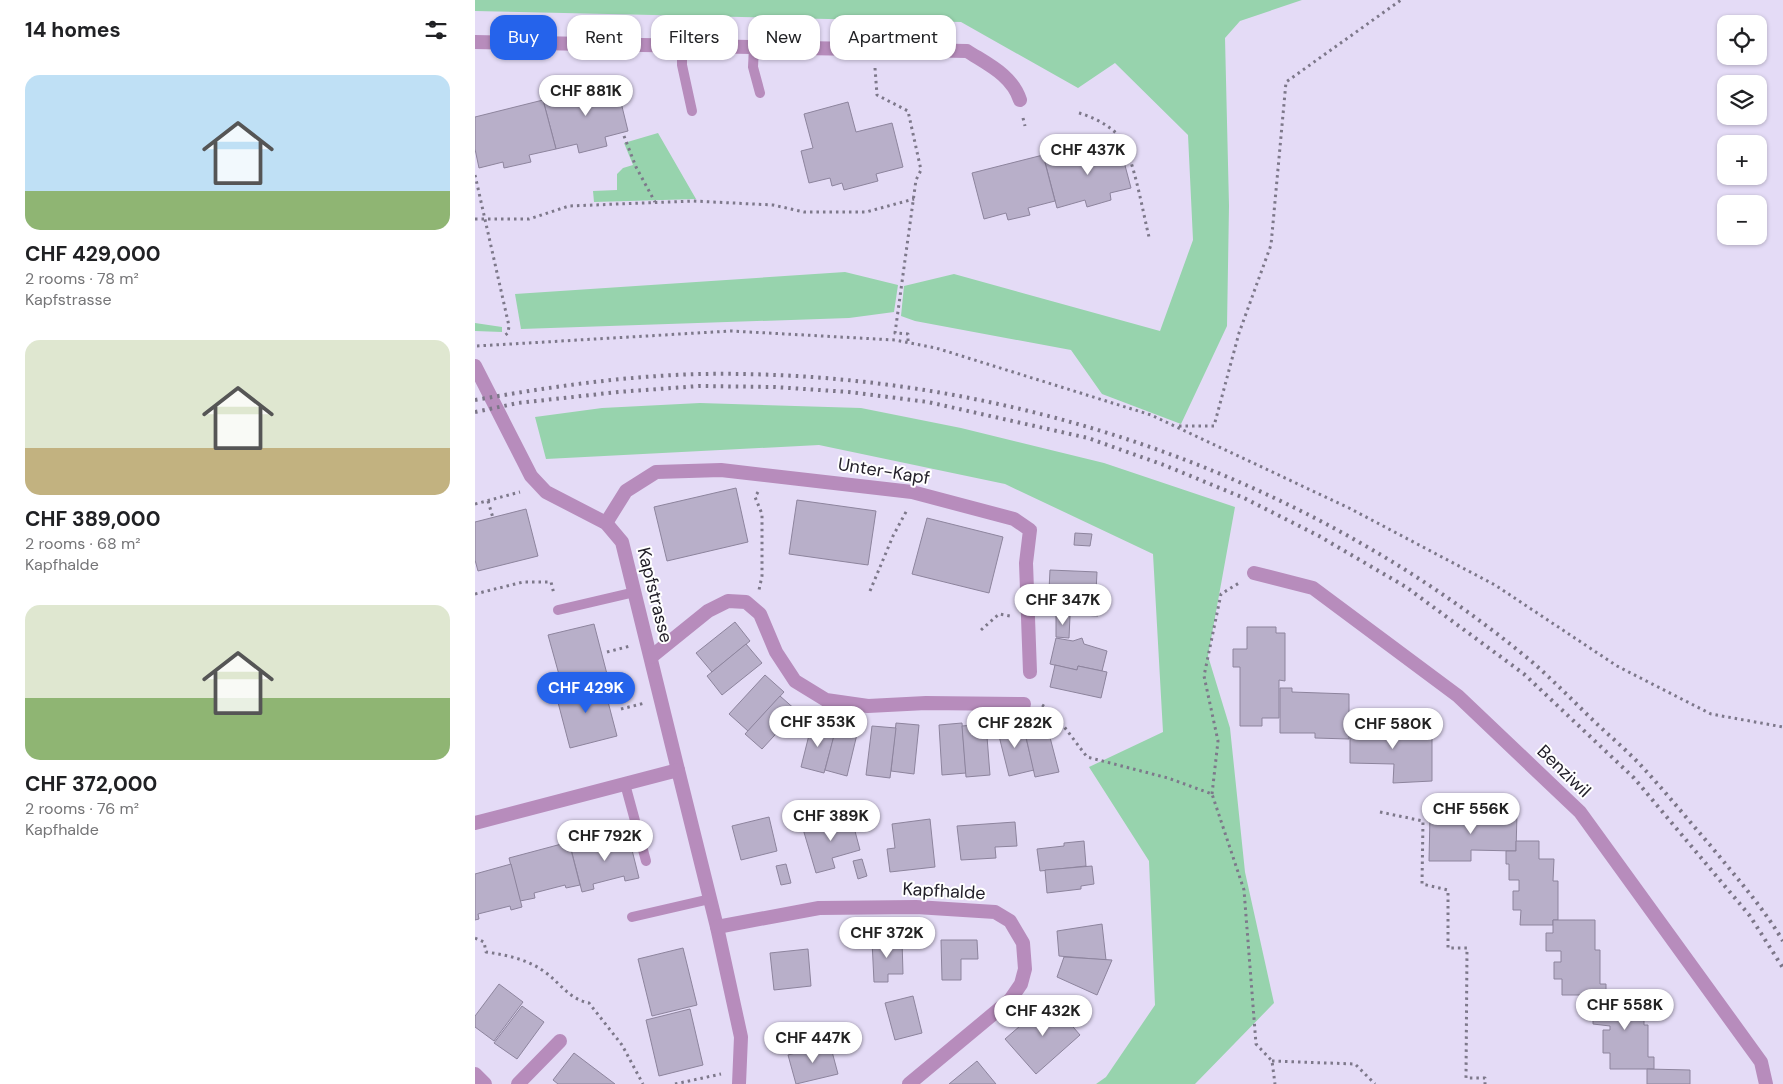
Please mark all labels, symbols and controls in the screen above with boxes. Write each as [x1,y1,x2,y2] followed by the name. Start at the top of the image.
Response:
[490,15,557,60] chip: Buy
[567,15,641,60] chip: Rent
[651,15,738,60] chip: Filters
[748,15,820,60] chip: New
[830,15,956,60] chip: Apartment
[1717,15,1767,245] map controls
[1717,15,1767,65] button: locate
[25,16,121,44] text: 14 homes
[422,16,450,44] icon: filters
[534,74,638,117] pin: CHF 881K
[1717,75,1767,125] button: layers
[550,80,622,101] text: CHF 881K
[193,108,283,198] icon: home
[1036,134,1140,176] pin: CHF 437K
[1717,135,1767,185] button: +
[1051,139,1125,160] text: CHF 437K
[1717,195,1767,245] button: −
[25,240,161,268] text: CHF 429,000
[25,268,139,289] text: 2 rooms · 78 m²
[25,289,112,310] text: Kapfstrasse
[193,373,283,463] icon: home
[836,452,932,490] street label: Unter-Kapf
[25,505,160,533] text: CHF 389,000
[25,533,141,554] text: 2 rooms · 68 m²
[632,545,678,645] street label: Kapfstrasse
[25,554,99,575] text: Kapfhalde
[1011,584,1115,626] pin: CHF 347K
[1026,589,1100,610] text: CHF 347K
[193,638,283,728] icon: home
[534,672,638,714] pin: CHF 429K
[548,677,624,698] text: CHF 429K
[766,706,870,748] pin: CHF 353K
[963,706,1067,749] pin: CHF 282K
[1341,708,1445,750] pin: CHF 580K
[780,711,856,732] text: CHF 353K
[978,712,1052,733] text: CHF 282K
[1354,713,1432,734] text: CHF 580K
[1532,739,1596,803] street label: Benziwil
[25,770,157,798] text: CHF 372,000
[1419,792,1523,835] pin: CHF 556K
[25,798,139,819] text: 2 rooms · 76 m²
[1433,798,1509,819] text: CHF 556K
[779,800,883,842] pin: CHF 389K
[793,805,869,826] text: CHF 389K
[25,819,99,840] text: Kapfhalde
[553,820,657,862] pin: CHF 792K
[568,825,642,846] text: CHF 792K
[902,877,986,905] street label: Kapfhalde
[835,916,939,959] pin: CHF 372K
[850,922,924,943] text: CHF 372K
[1573,988,1677,1031] pin: CHF 558K
[991,994,1095,1037] pin: CHF 432K
[1587,994,1663,1015] text: CHF 558K
[1005,1000,1081,1021] text: CHF 432K
[761,1022,865,1064] pin: CHF 447K
[775,1027,851,1048] text: CHF 447K

